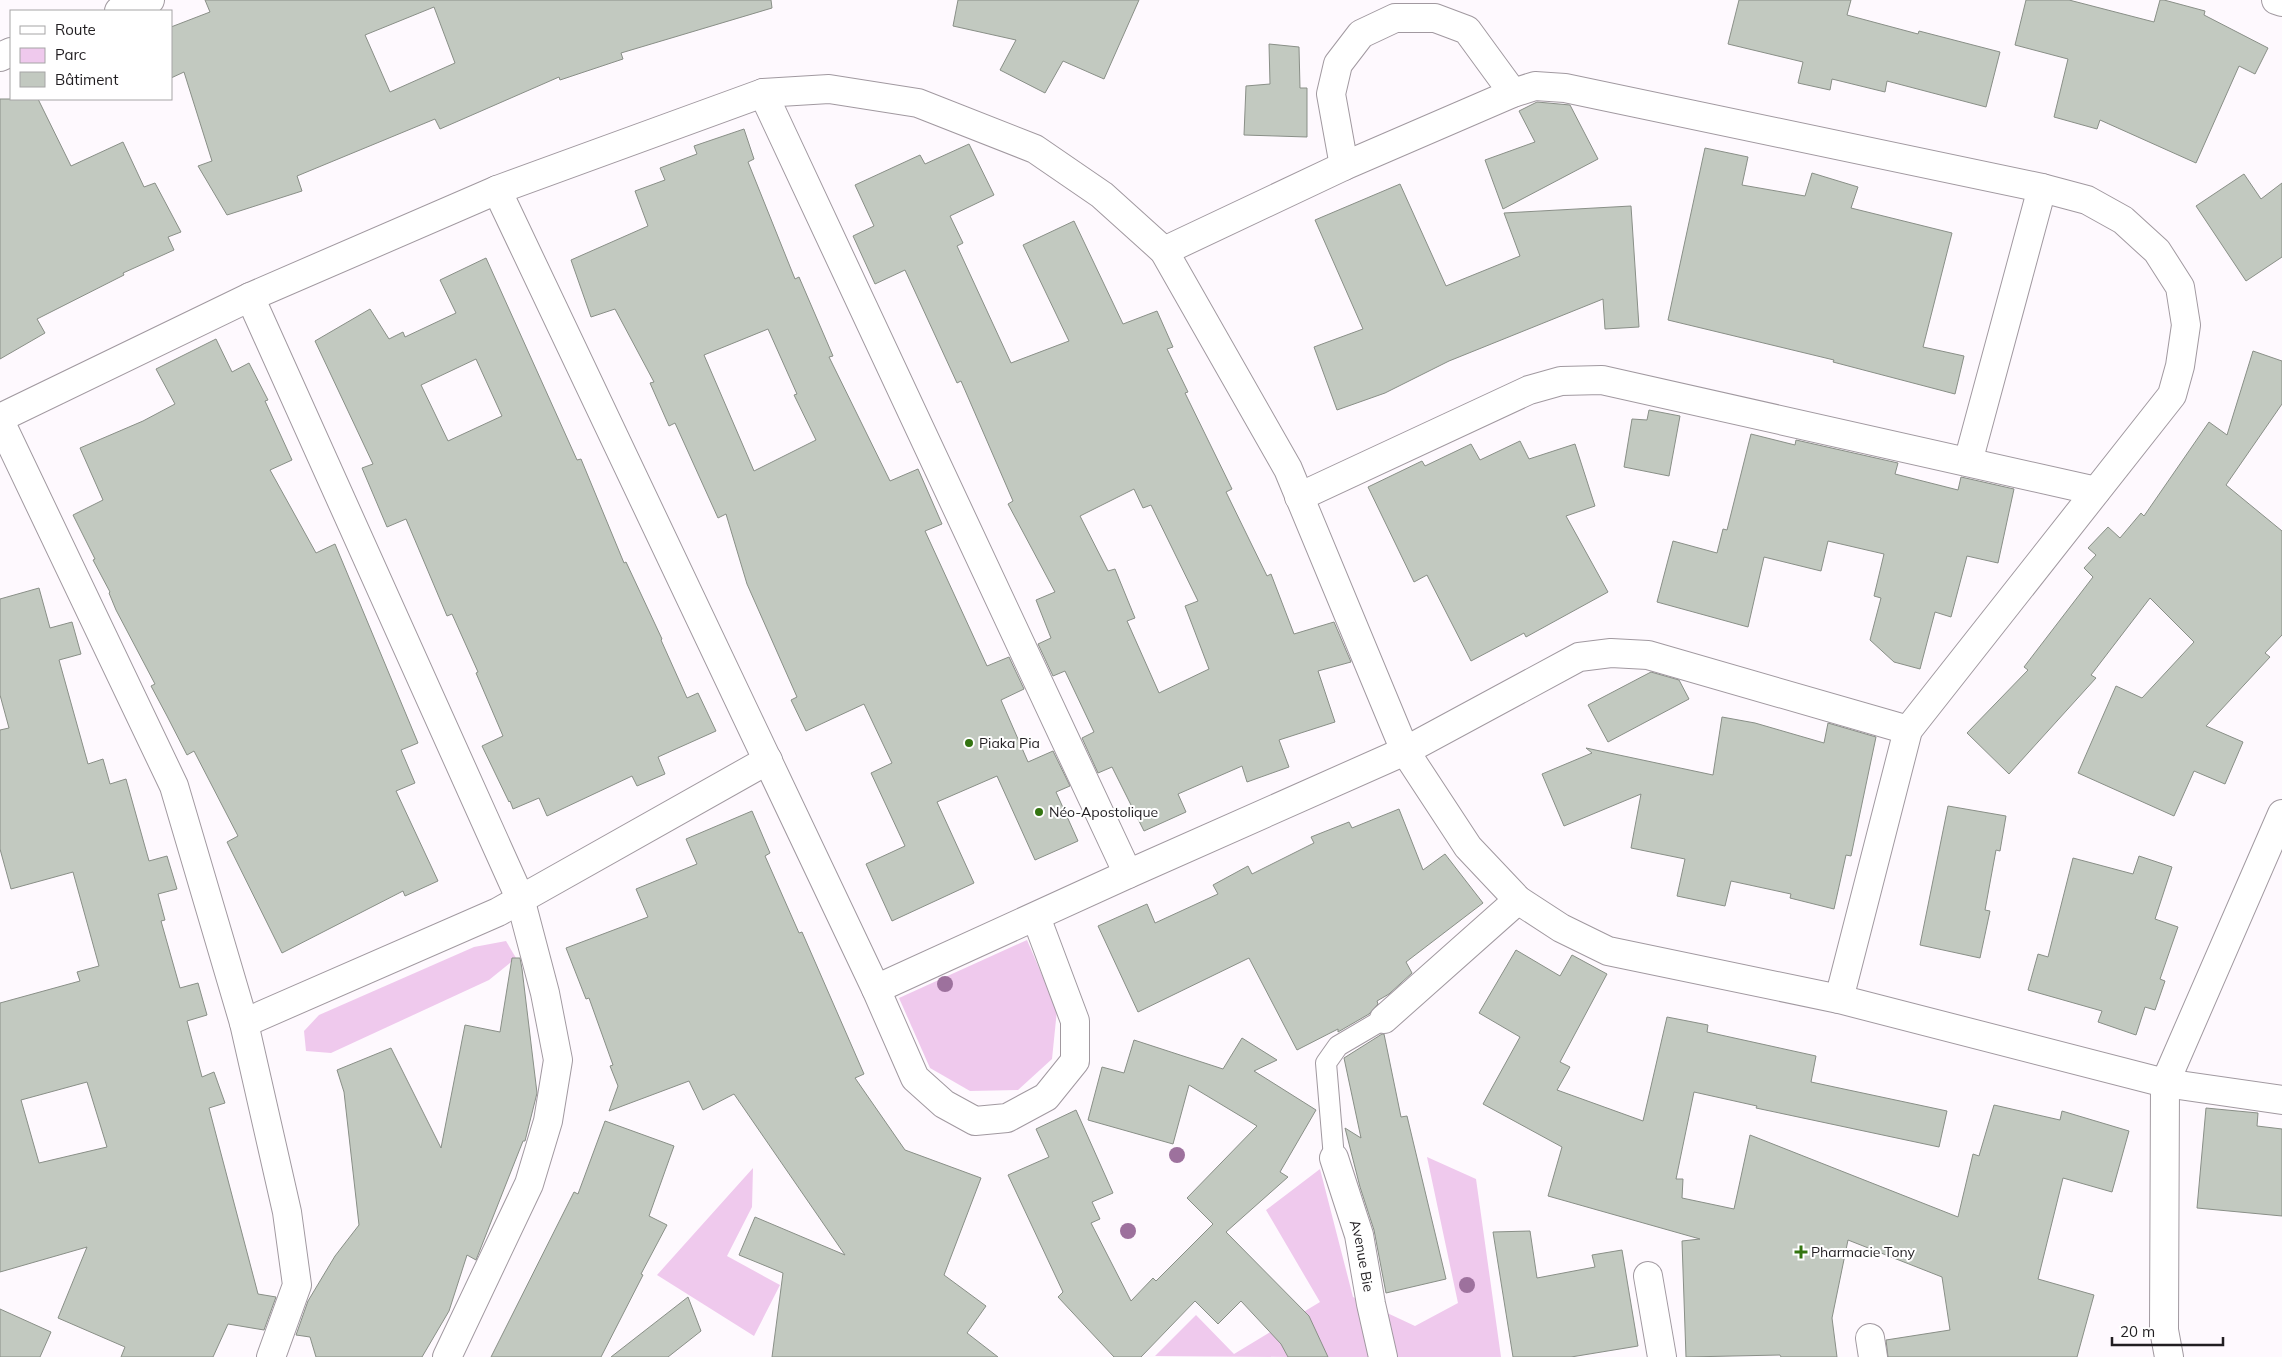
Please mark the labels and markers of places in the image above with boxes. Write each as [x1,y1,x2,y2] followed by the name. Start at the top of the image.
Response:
[979,734,1040,752] place label: Piaka Pia
[963,737,975,749] marker: Piaka Pia
[1049,803,1158,821] place label: Néo-Apostolique
[1033,806,1045,818] marker: Néo-Apostolique
[1811,1243,1916,1261] place label: Pharmacie Tony
[1795,1246,1807,1258] marker: Pharmacie Tony

